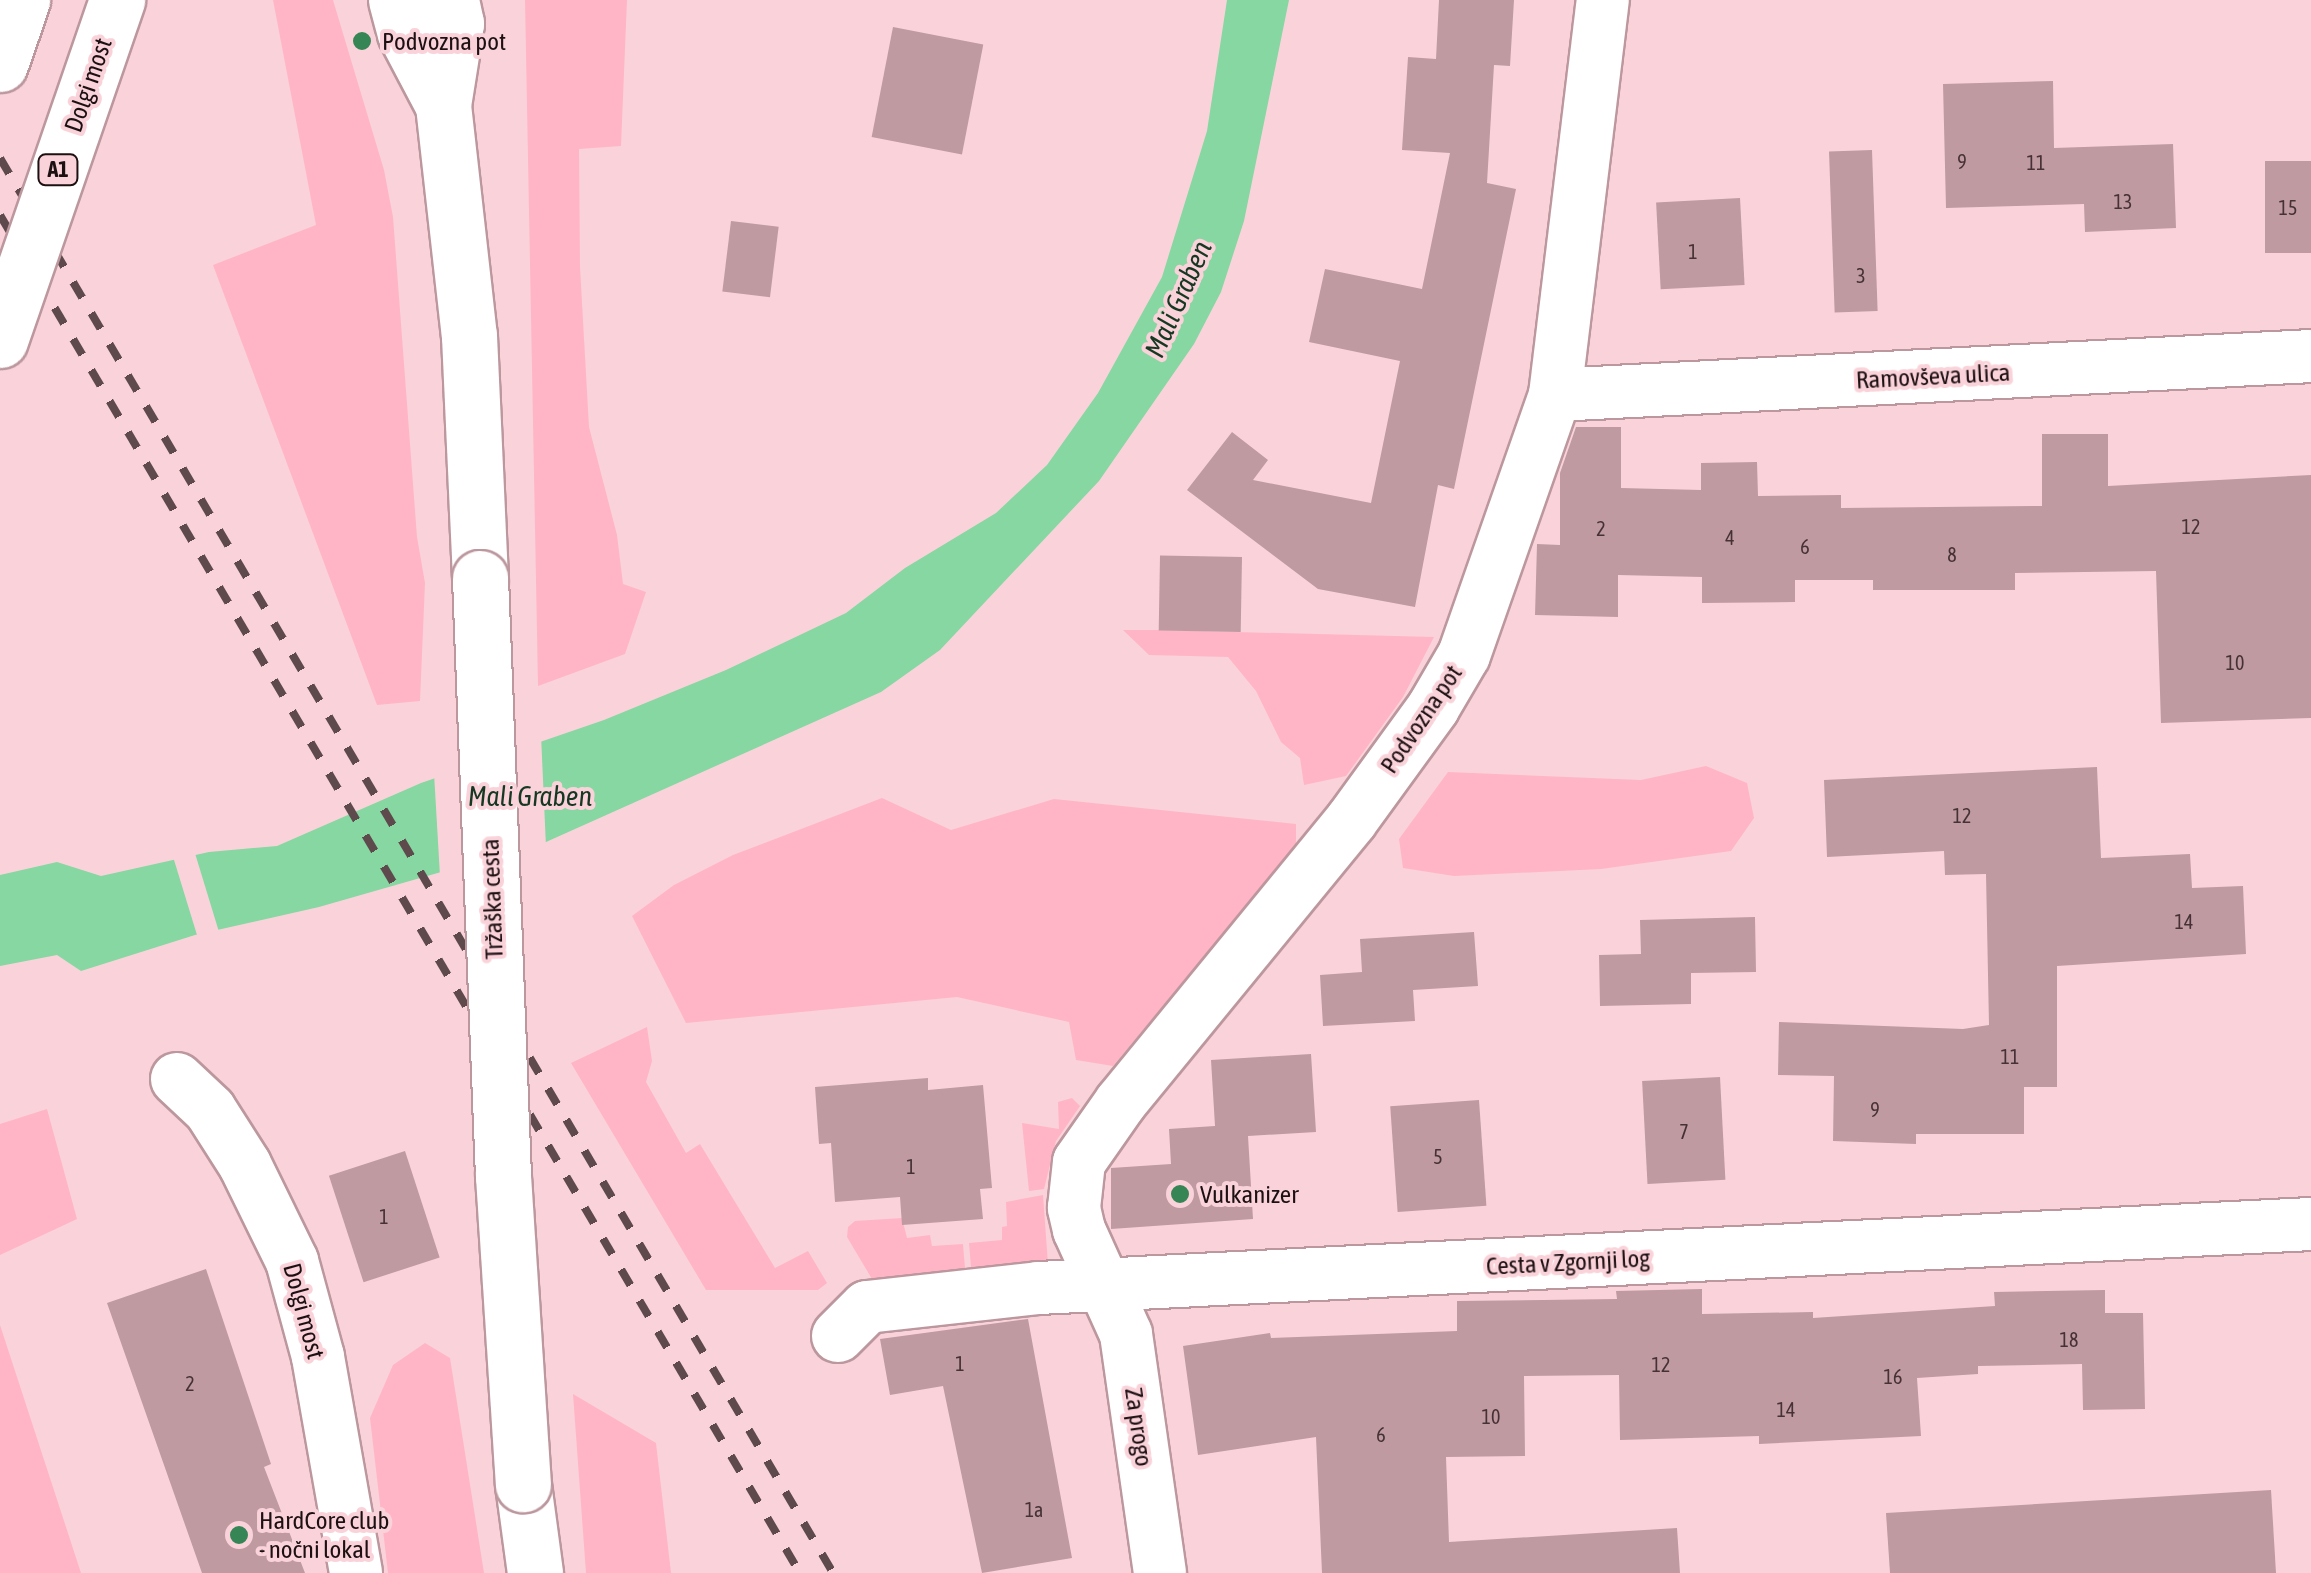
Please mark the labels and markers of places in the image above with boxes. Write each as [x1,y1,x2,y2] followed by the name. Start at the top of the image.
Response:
[382,26,506,56] place label: Podvozna pot
[351,30,373,52] marker: Podvozna pot
[1200,1179,1299,1209] place label: Vulkanizer
[1169,1183,1191,1205] marker: Vulkanizer
[259,1506,389,1565] place label: HardCore club - nočni lokal
[228,1524,250,1546] marker: HardCore club - nočni lokal

